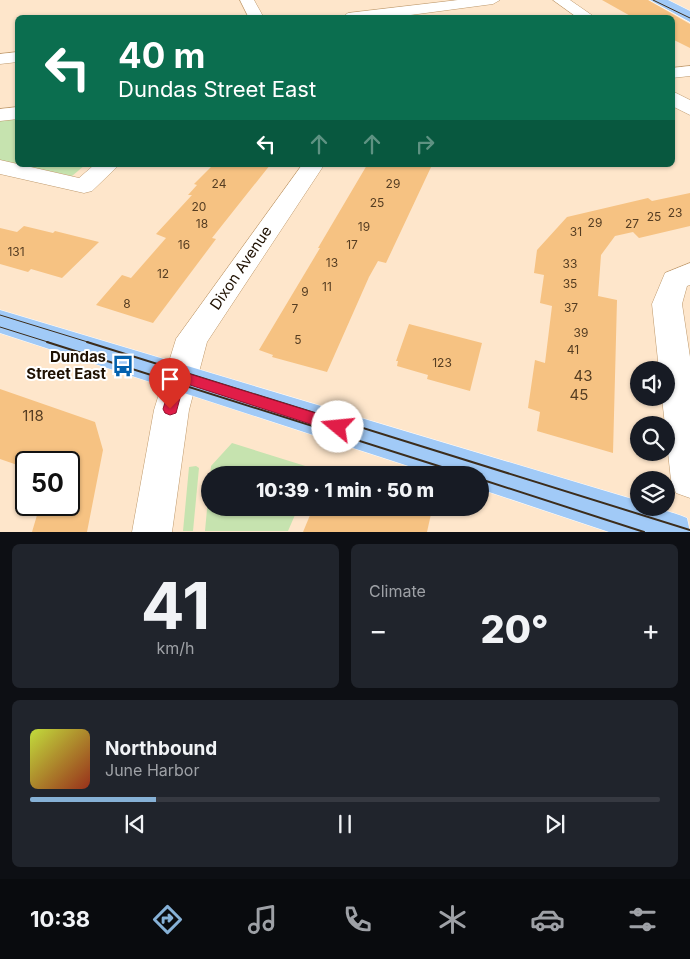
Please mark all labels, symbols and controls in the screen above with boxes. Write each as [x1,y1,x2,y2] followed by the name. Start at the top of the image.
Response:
[118,34,206,76] text: 40 m
[35,35,100,100] icon: left
[118,76,316,102] text: Dundas Street East
[252,130,280,158] icon: left
[305,130,333,158] icon: ahead
[358,130,386,158] icon: ahead
[411,130,439,158] icon: right
[212,176,227,191] house number: 24
[386,176,400,191] house number: 29
[370,195,384,210] house number: 25
[192,199,206,214] house number: 20
[668,205,682,220] house number: 23
[647,209,661,224] house number: 25
[588,215,602,230] house number: 29
[196,216,208,231] house number: 18
[625,216,639,231] house number: 27
[358,219,370,234] house number: 19
[206,222,276,313] street label: Dixon Avenue
[570,224,582,239] house number: 31
[178,237,190,252] house number: 16
[346,237,358,252] house number: 17
[7,244,25,259] house number: 131
[326,255,338,270] house number: 13
[563,256,577,271] house number: 33
[157,266,169,281] house number: 12
[563,276,577,291] house number: 35
[322,279,332,294] house number: 11
[301,284,309,299] house number: 9
[123,296,131,311] house number: 8
[564,300,578,315] house number: 37
[292,301,299,316] house number: 7
[574,325,588,340] house number: 39
[294,332,302,347] house number: 5
[567,342,579,357] house number: 41
[26,347,107,383] place label: Dundas Street East
[110,353,136,379] bus stop icon: Dundas Street East
[432,355,452,370] house number: 123
[149,358,191,409] pin
[630,361,675,516] map controls
[630,361,675,406] button: sound
[156,365,184,393] icon: arrive
[574,366,592,385] house number: 43
[570,385,588,404] house number: 45
[311,400,363,452] position arrow
[22,406,44,425] house number: 118
[630,416,675,461] button: search
[15,451,80,516] speed limit sign: 50
[630,471,675,516] button: layers
[256,479,434,502] text: 10:39 · 1 min · 50 m
[141,566,210,645] text: 41
[369,581,426,601] text: Climate
[480,606,549,652] text: 20°
[369,613,388,647] text: −
[641,613,660,647] text: +
[156,638,195,658] text: km/h
[105,737,217,760] text: Northbound
[105,760,199,780] text: June Harbor
[121,810,149,838] icon: previous
[331,810,359,838] icon: pause
[541,810,569,838] icon: next
[150,902,185,937] icon: directions
[245,902,280,937] icon: music
[340,902,375,937] icon: phone
[435,902,470,937] icon: climate
[530,902,565,937] icon: car
[625,902,660,937] icon: filters
[30,906,90,932] text: 10:38

